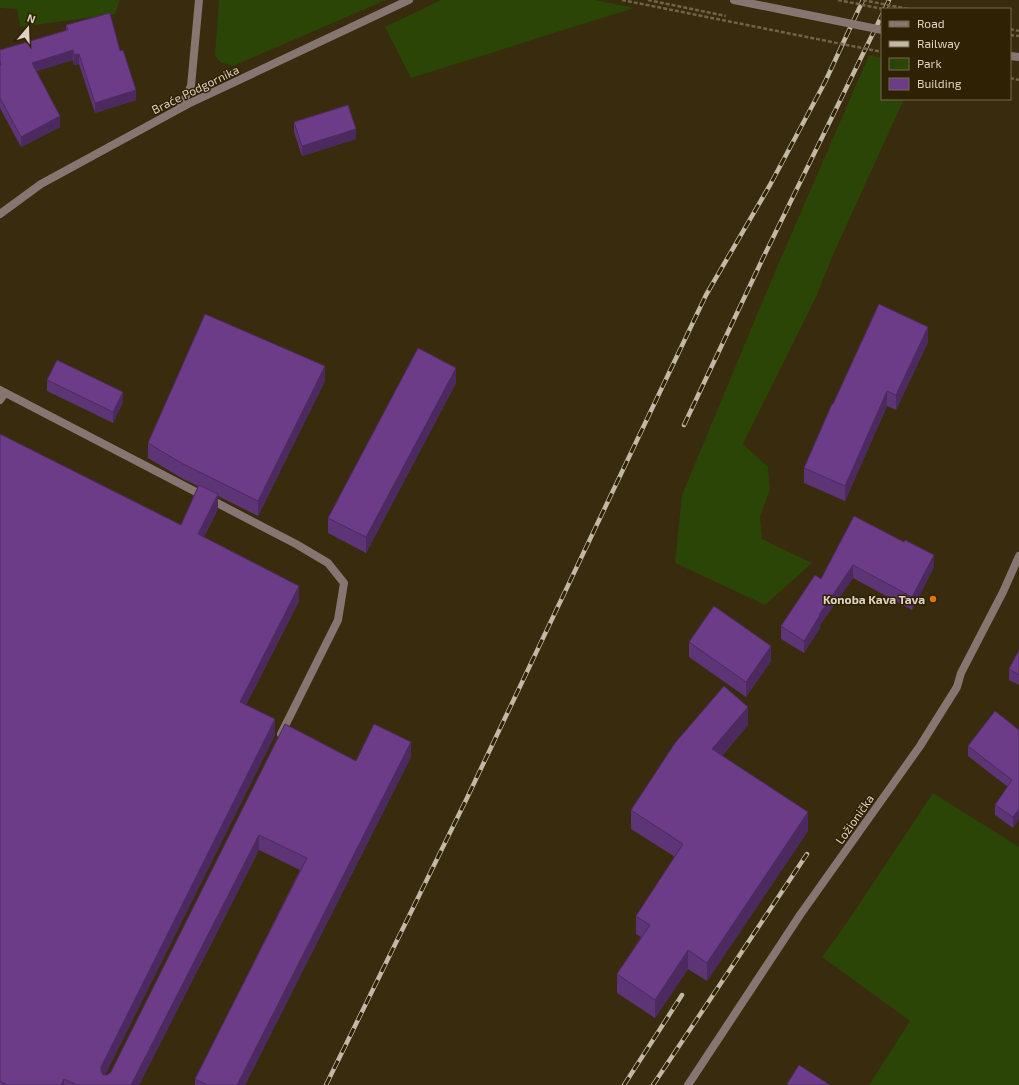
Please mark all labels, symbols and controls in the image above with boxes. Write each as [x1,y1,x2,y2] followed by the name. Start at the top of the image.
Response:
[8,8,48,48] north arrow
[881,8,1011,100] legend
[26,11,37,26] text: N
[917,16,945,30] text: Road
[917,36,961,50] text: Railway
[917,56,942,70] text: Park
[149,62,241,116] street label: Braće Podgornika
[917,76,962,90] text: Building
[823,592,925,606] place label: Konoba Kava Tava
[928,594,938,604] marker: Konoba Kava Tava
[832,791,876,847] street label: Ložionička

